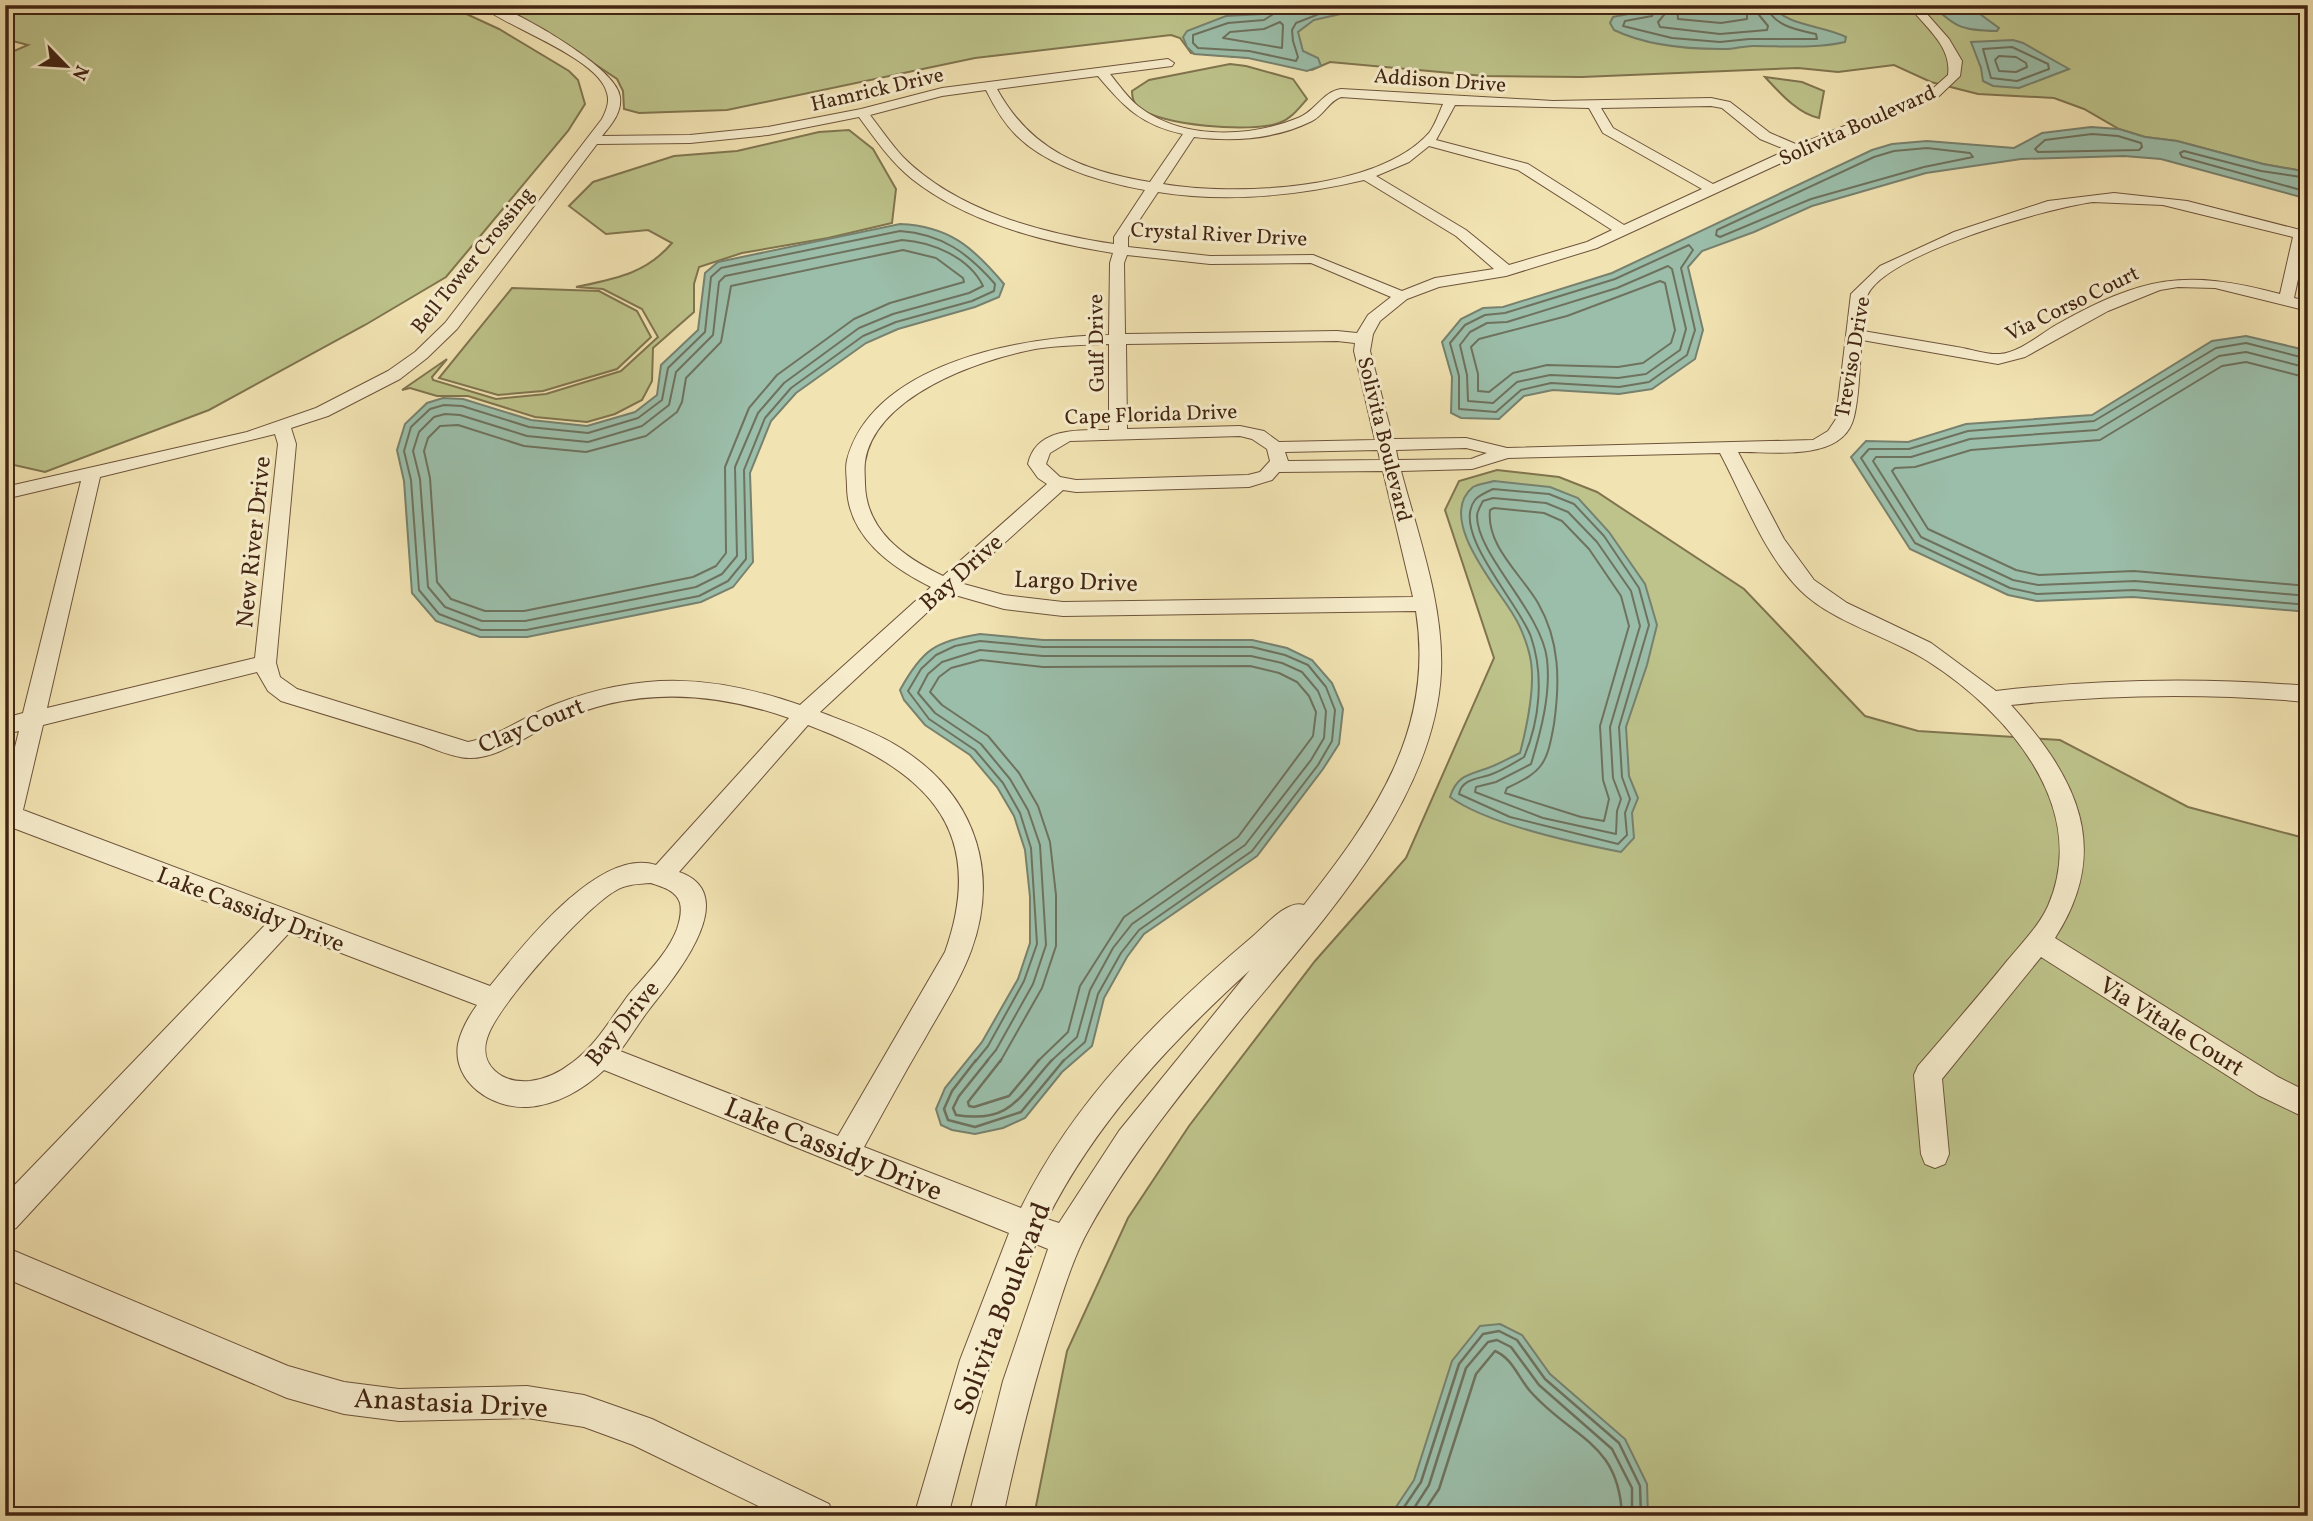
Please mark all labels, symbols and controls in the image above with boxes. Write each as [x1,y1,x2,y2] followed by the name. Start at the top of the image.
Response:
[32,32,102,102] north arrow
[65,61,94,84] text: N
[808,61,947,120] street label: Hamrick Drive
[1373,62,1507,101] street label: Addison Drive
[1775,79,1941,174] street label: Solivita Boulevard
[405,181,541,340] street label: Bell Tower Crossing
[1130,216,1308,255] street label: Crystal River Drive
[2001,259,2144,349] street label: Via Corso Court
[1082,294,1113,392] street label: Gulf Drive
[1829,294,1878,420] street label: Treviso Drive
[1349,354,1418,525] street label: Solivita Boulevard
[1064,398,1238,433] street label: Cape Florida Drive
[229,455,281,630] street label: New River Drive
[913,527,1012,620] street label: Bay Drive
[1013,564,1138,602] street label: Largo Drive
[474,690,590,764] street label: Clay Court
[151,859,349,962] street label: Lake Cassidy Drive
[2092,970,2250,1086] street label: Via Vitale Court
[578,974,669,1075] street label: Bay Drive
[718,1089,948,1212] street label: Lake Cassidy Drive
[945,1197,1062,1421] street label: Solivita Boulevard
[353,1380,549,1429] street label: Anastasia Drive

